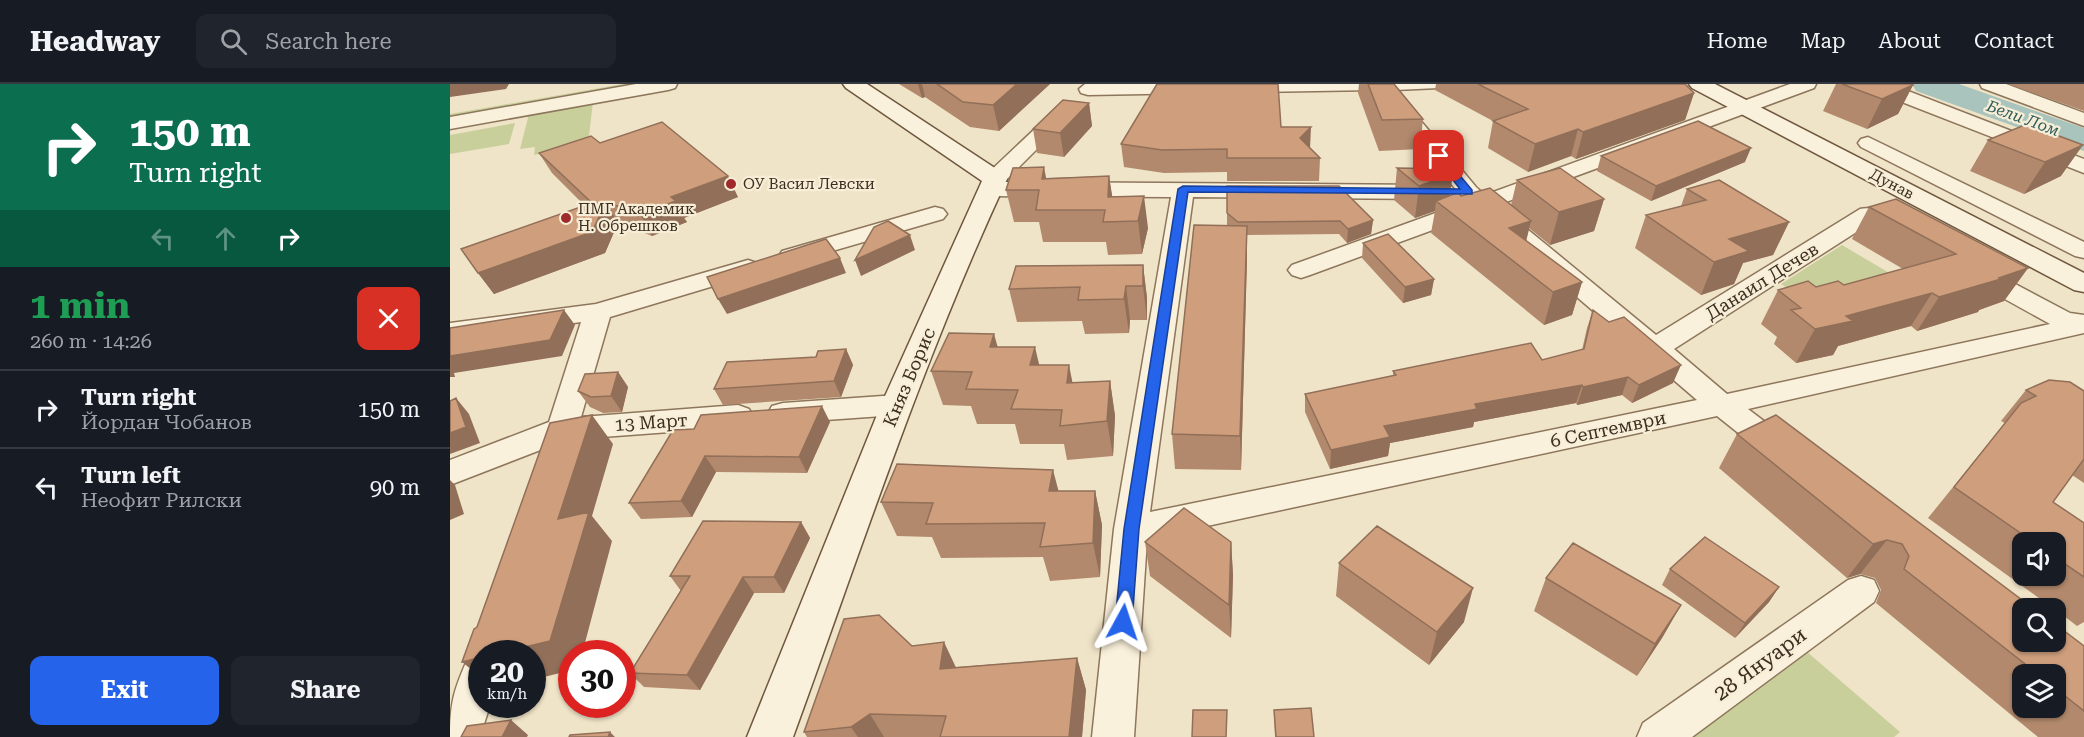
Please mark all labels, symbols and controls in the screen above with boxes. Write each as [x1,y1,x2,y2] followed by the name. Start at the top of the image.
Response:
[196,14,616,68] search box
[30,25,160,58] text: Headway
[217,25,250,58] icon: search
[265,29,391,54] text: Search here
[1707,29,1768,53] text: Home
[1801,29,1846,53] text: Map
[1879,29,1941,53] text: About
[1974,29,2054,53] text: Contact
[1983,96,2062,140] water label: Бели Лом
[129,107,251,156] text: 150 m
[30,108,108,186] icon: right
[1413,130,1464,181] pin
[1422,139,1455,172] icon: arrive
[129,157,262,189] text: Turn right
[1867,165,1917,203] street label: Дунав
[743,175,875,193] place label: ОУ Васил Левски
[724,177,738,191] marker: ОУ Васил Левски
[578,200,695,235] place label: ПМГ Академик Н. Обрешков
[559,211,573,225] marker: ПМГ Академик Н. Обрешков
[146,222,179,255] icon: left
[209,222,242,255] icon: ahead
[272,222,305,255] icon: right
[1702,238,1822,324] street label: Данаил Дечев
[30,285,130,327] text: 1 min
[357,287,420,350] button: close
[879,324,939,430] street label: Княз Борис
[30,329,152,353] text: 260 m · 14:26
[81,385,196,410] text: Turn right
[30,393,63,426] icon: right
[357,397,420,422] text: 150 m
[1548,406,1668,452] street label: 6 Септември
[614,409,688,435] street label: 13 Март
[81,410,252,434] text: Йордан Чобанов
[81,463,181,488] text: Turn left
[30,471,63,504] icon: left
[370,475,420,500] text: 90 m
[81,488,242,512] text: Неофит Рилски
[2012,532,2066,718] map controls
[2012,532,2066,586] button: sound
[1091,590,1155,654] position arrow
[2012,598,2066,652] button: search
[1709,622,1811,706] street label: 28 Януари
[558,640,636,718] speed limit sign: 30
[490,654,524,689] text: 20
[30,656,219,725] button: Exit
[231,656,420,725] button: Share
[2012,664,2066,718] button: layers
[487,685,527,703] text: km/h

